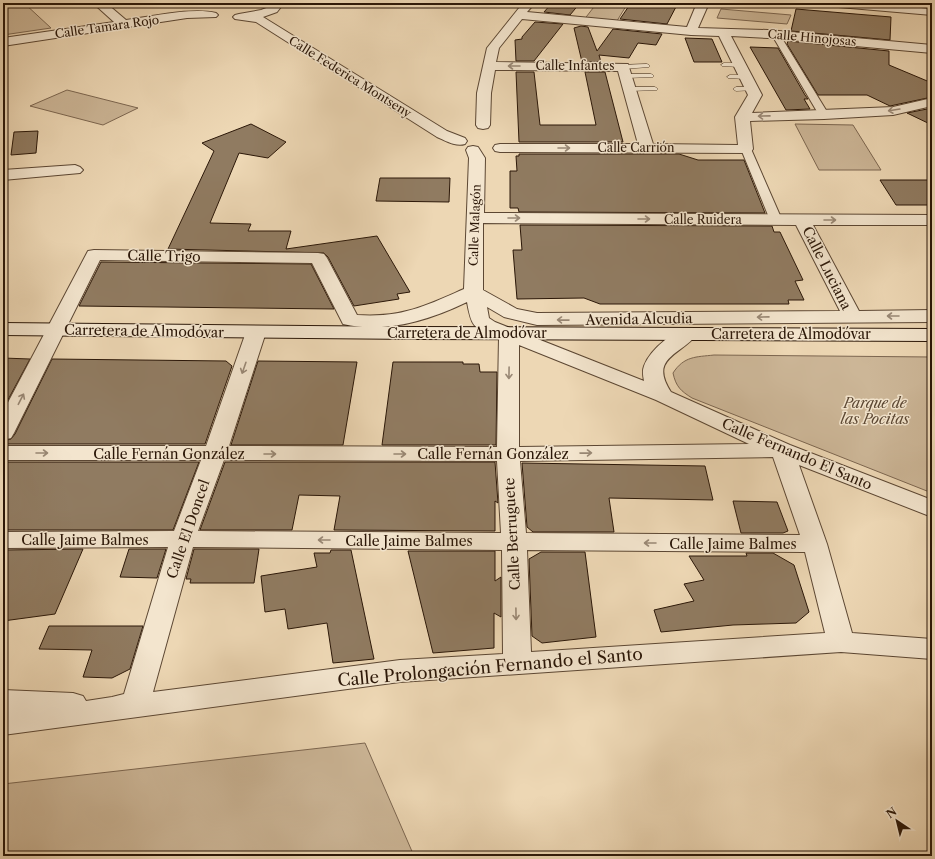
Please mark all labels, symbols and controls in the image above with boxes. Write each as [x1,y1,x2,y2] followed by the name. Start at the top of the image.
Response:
[54,12,160,41] street label: Calle Tamara Rojo
[767,26,857,49] street label: Calle Hinojosas
[286,33,415,121] street label: Calle Federica Montseny
[536,58,614,73] street label: Calle Infantes
[508,62,521,70] one-way arrow
[888,106,901,114] one-way arrow
[758,112,771,120] one-way arrow
[598,140,675,155] street label: Calle Carrión
[557,144,570,152] one-way arrow
[466,183,483,266] street label: Calle Malagón
[664,212,743,227] street label: Calle Ruidera
[507,214,520,222] one-way arrow
[637,215,650,223] one-way arrow
[823,216,836,224] one-way arrow
[798,223,856,313] street label: Calle Luciana
[127,246,201,266] street label: Calle Trigo
[584,309,693,329] street label: Avenida Alcudia
[887,312,900,320] one-way arrow
[757,313,770,321] one-way arrow
[557,316,570,324] one-way arrow
[64,321,224,341] street label: Carretera de Almodóvar
[387,324,547,342] street label: Carretera de Almodóvar
[711,325,871,343] street label: Carretera de Almodóvar
[239,362,247,374] one-way arrow
[505,366,513,379] one-way arrow
[18,393,25,405] one-way arrow
[840,394,910,428] park label: Parque de las Pocitas
[719,414,875,494] street label: Calle Fernando El Santo
[93,445,245,463] street label: Calle Fernán González
[417,445,569,463] street label: Calle Fernán González
[35,449,48,457] one-way arrow
[579,449,592,457] one-way arrow
[263,450,276,458] one-way arrow
[393,450,406,458] one-way arrow
[163,477,213,581] street label: Calle El Doncel
[500,477,524,591] street label: Calle Berruguete
[21,531,149,549] street label: Calle Jaime Balmes
[345,532,473,550] street label: Calle Jaime Balmes
[669,535,797,553] street label: Calle Jaime Balmes
[318,536,331,544] one-way arrow
[644,539,657,547] one-way arrow
[512,607,519,620] one-way arrow
[337,644,643,690] street label: Calle Prolongación Fernando el Santo
[877,801,917,841] north arrow
[883,804,900,821] text: N

